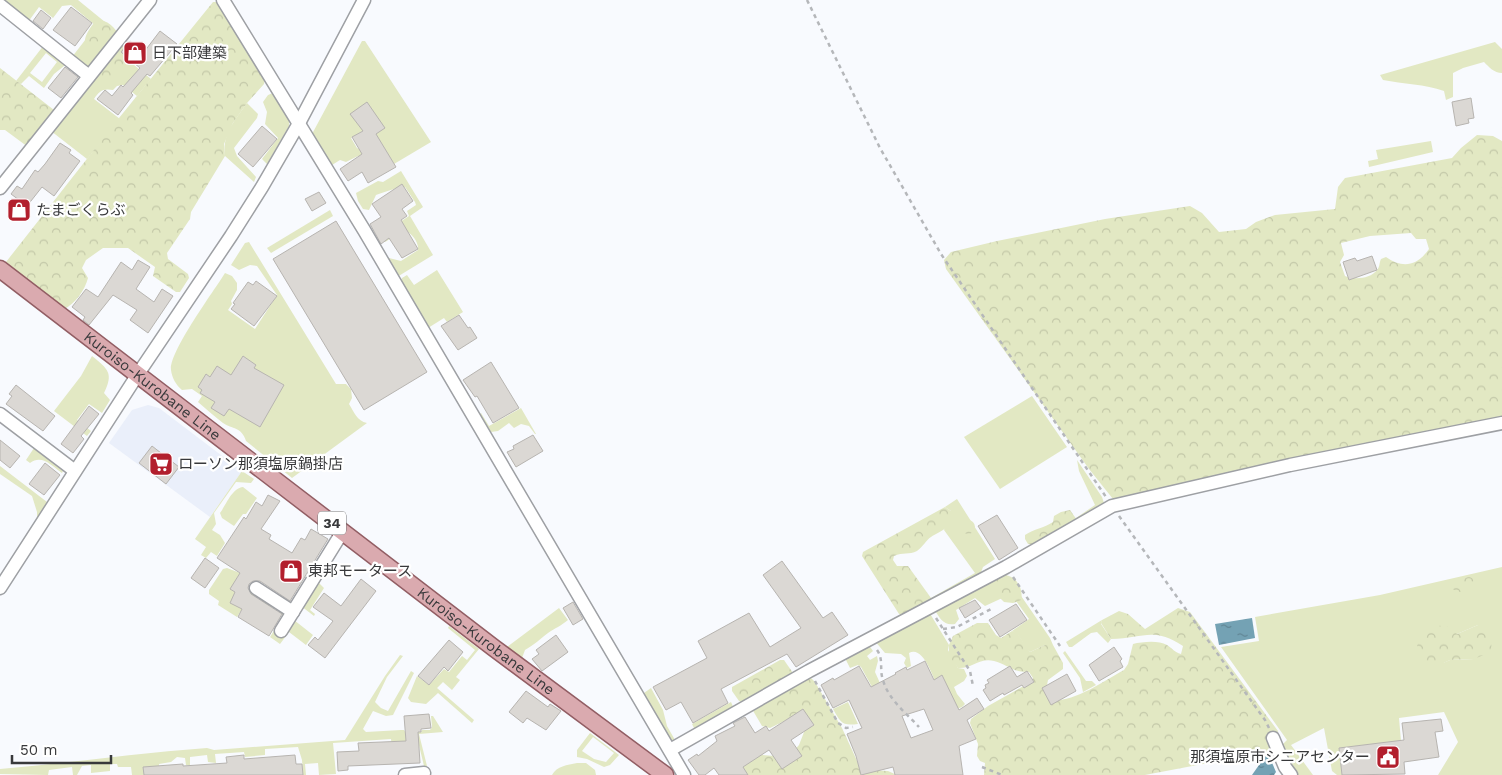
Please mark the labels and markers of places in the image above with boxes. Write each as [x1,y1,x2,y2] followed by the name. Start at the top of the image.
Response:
[122,40,148,66] shop icon: 日下部建築
[152,44,227,62] place label: 日下部建築
[6,197,32,223] shop icon: たまごくらぶ
[36,201,126,219] place label: たまごくらぶ
[148,451,174,477] supermarket icon: ローソン那須塩原鍋掛店
[178,455,343,473] place label: ローソン那須塩原鍋掛店
[278,558,304,584] shop icon: 東邦モータース
[308,562,412,580] place label: 東邦モータース
[1375,744,1401,770] public building icon: 那須塩原市シニアセンター
[1190,748,1370,766] place label: 那須塩原市シニアセンター

